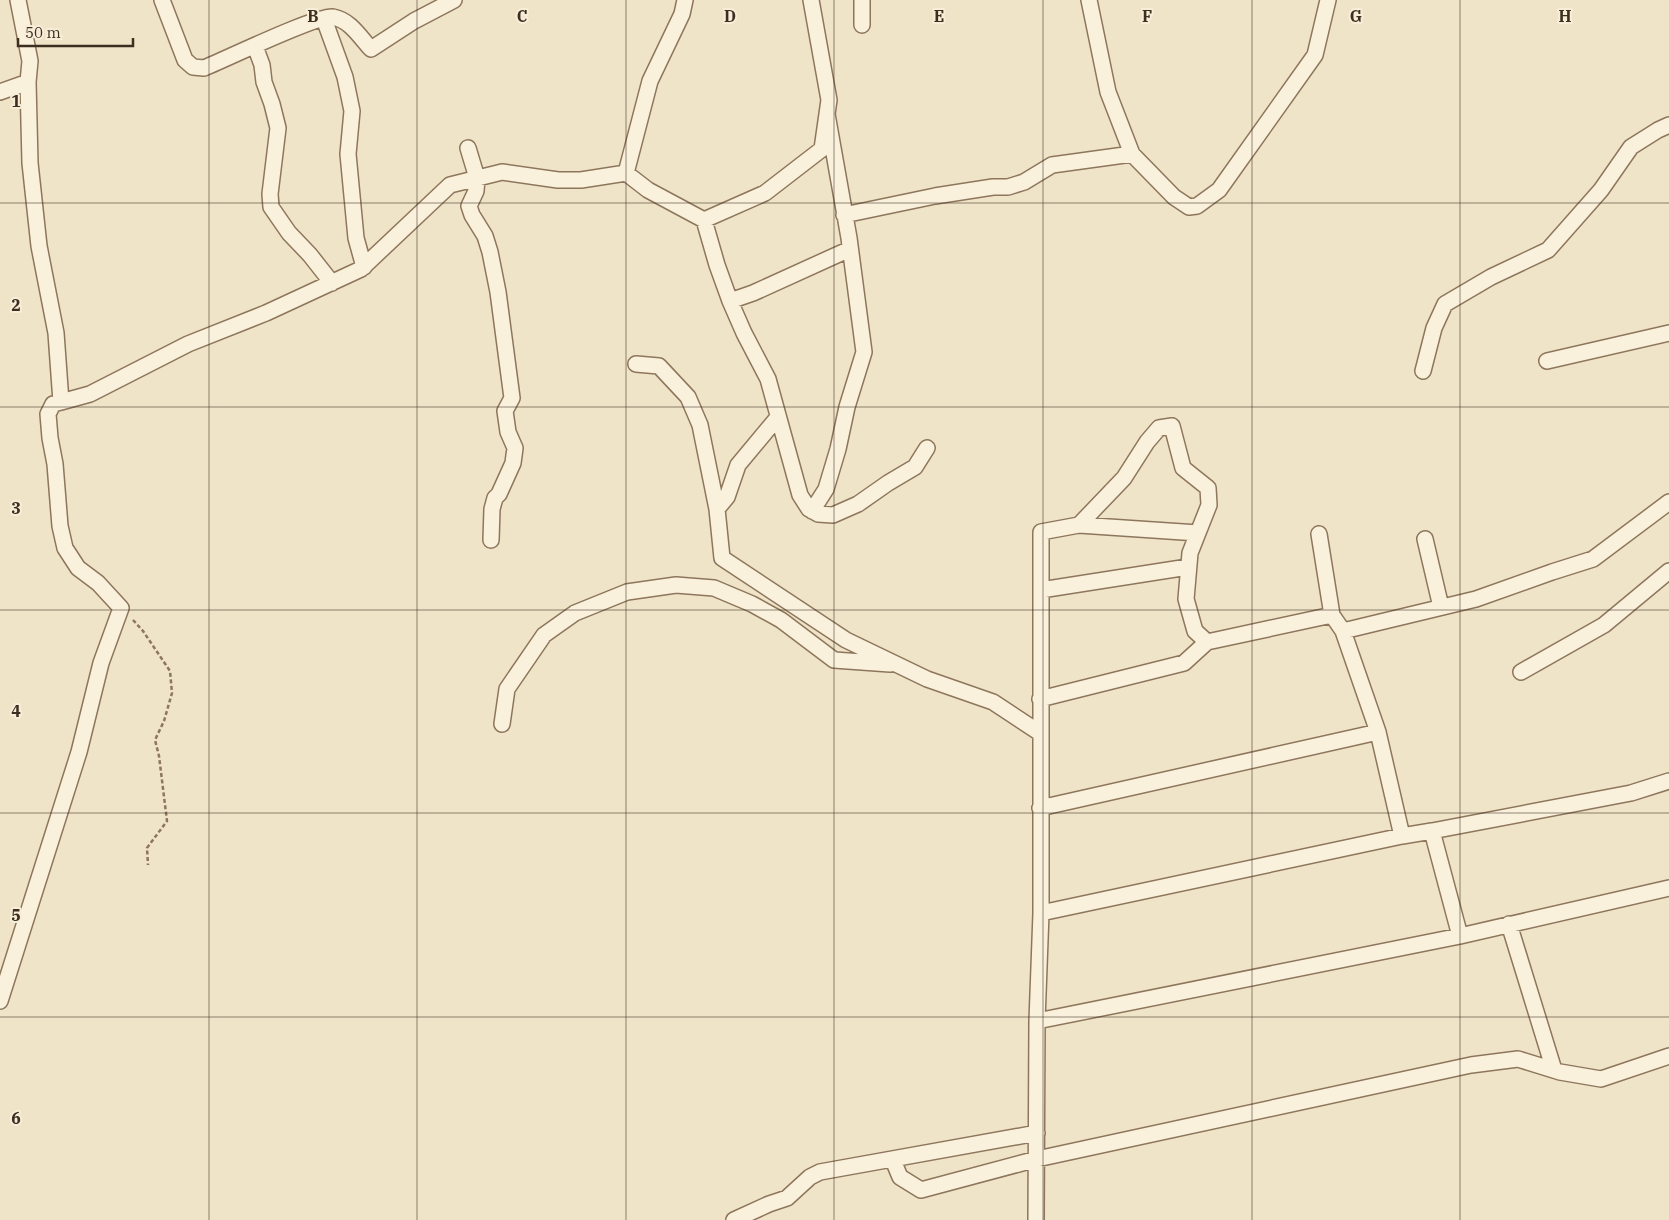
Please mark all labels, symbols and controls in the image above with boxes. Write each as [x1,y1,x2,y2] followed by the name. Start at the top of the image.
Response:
[307,6,319,26] text: B
[517,6,527,26] text: C
[724,6,736,26] text: D
[934,6,944,26] text: E
[1142,6,1152,26] text: F
[1350,6,1362,26] text: G
[1559,6,1572,26] text: H
[18,15,132,47] scale bar
[25,23,61,42] text: 50 m
[11,91,21,111] text: 1
[11,295,21,315] text: 2
[11,498,21,518] text: 3
[11,701,21,721] text: 4
[11,905,21,925] text: 5
[11,1108,21,1128] text: 6

